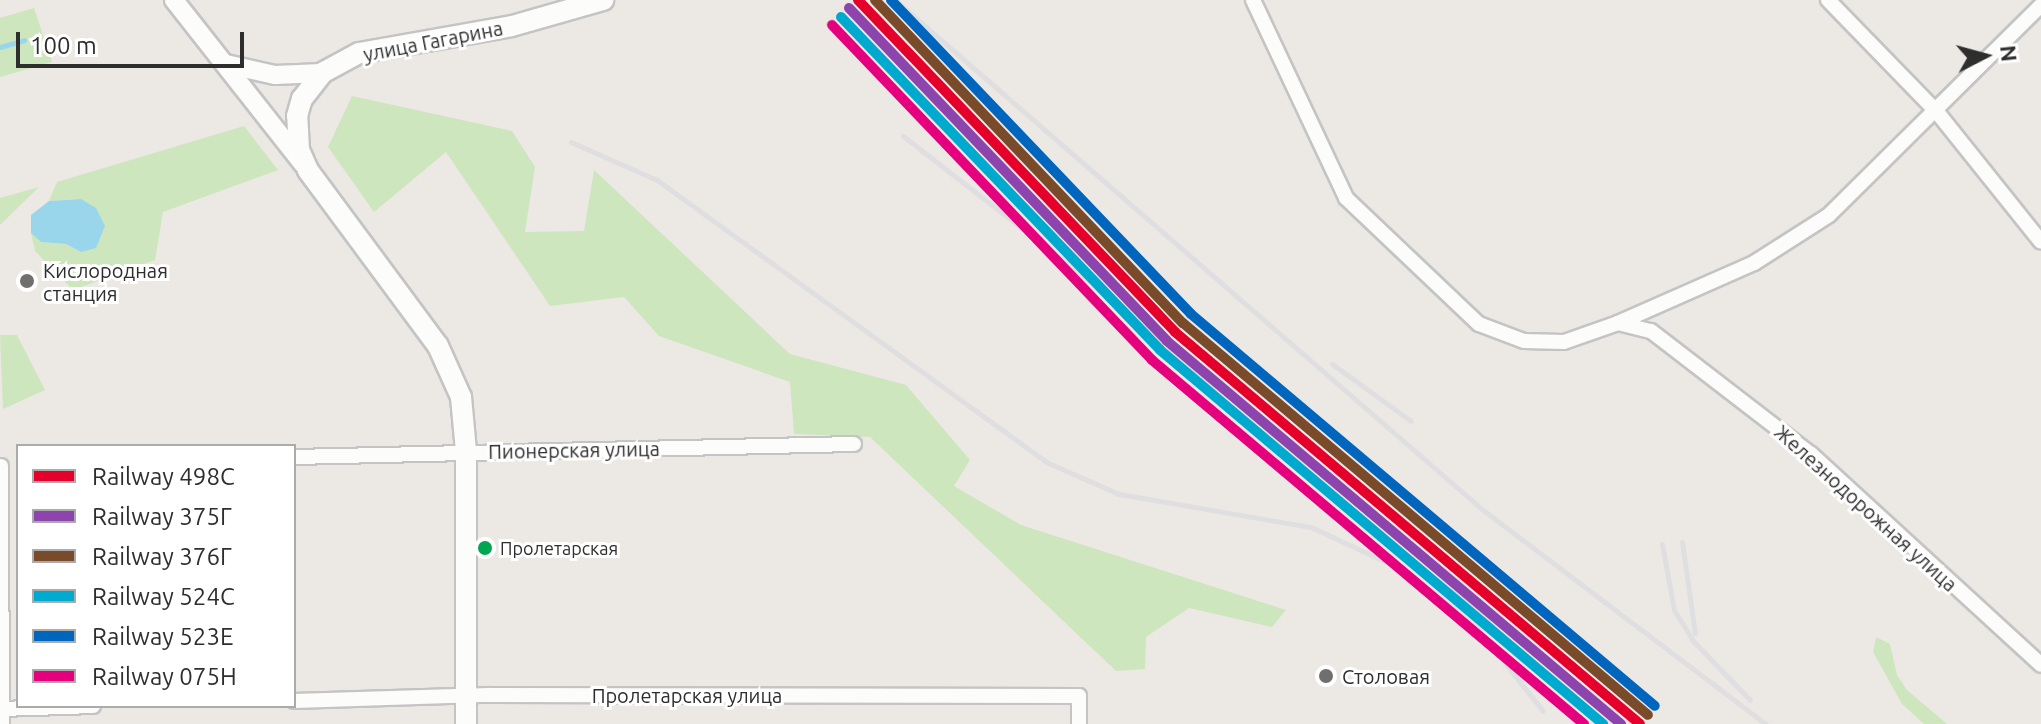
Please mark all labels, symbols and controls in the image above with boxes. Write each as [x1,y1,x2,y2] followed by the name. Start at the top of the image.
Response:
[20,16,248,66] scale bar
[361,16,505,66] street label: улица Гагарина
[1945,16,2025,96] north arrow
[30,32,97,59] text: 100 m
[1996,44,2023,63] text: N
[43,258,168,305] place label: Кислородная станция
[18,272,36,290] marker: Кислородная станция
[1770,420,1962,596] street label: Железнодорожная улица
[488,437,660,463] street label: Пионерская улица
[16,444,296,708] legend
[92,463,235,490] text: Railway 498С
[92,503,232,530] text: Railway 375Г
[500,537,618,559] place label: Пролетарская
[477,540,493,556] marker: Пролетарская
[92,543,232,570] text: Railway 376Г
[92,583,235,610] text: Railway 524С
[92,623,233,650] text: Railway 523Е
[92,663,237,690] text: Railway 075Н
[1342,664,1430,688] place label: Столовая
[1317,667,1335,685] marker: Столовая
[592,683,782,707] street label: Пролетарская улица

